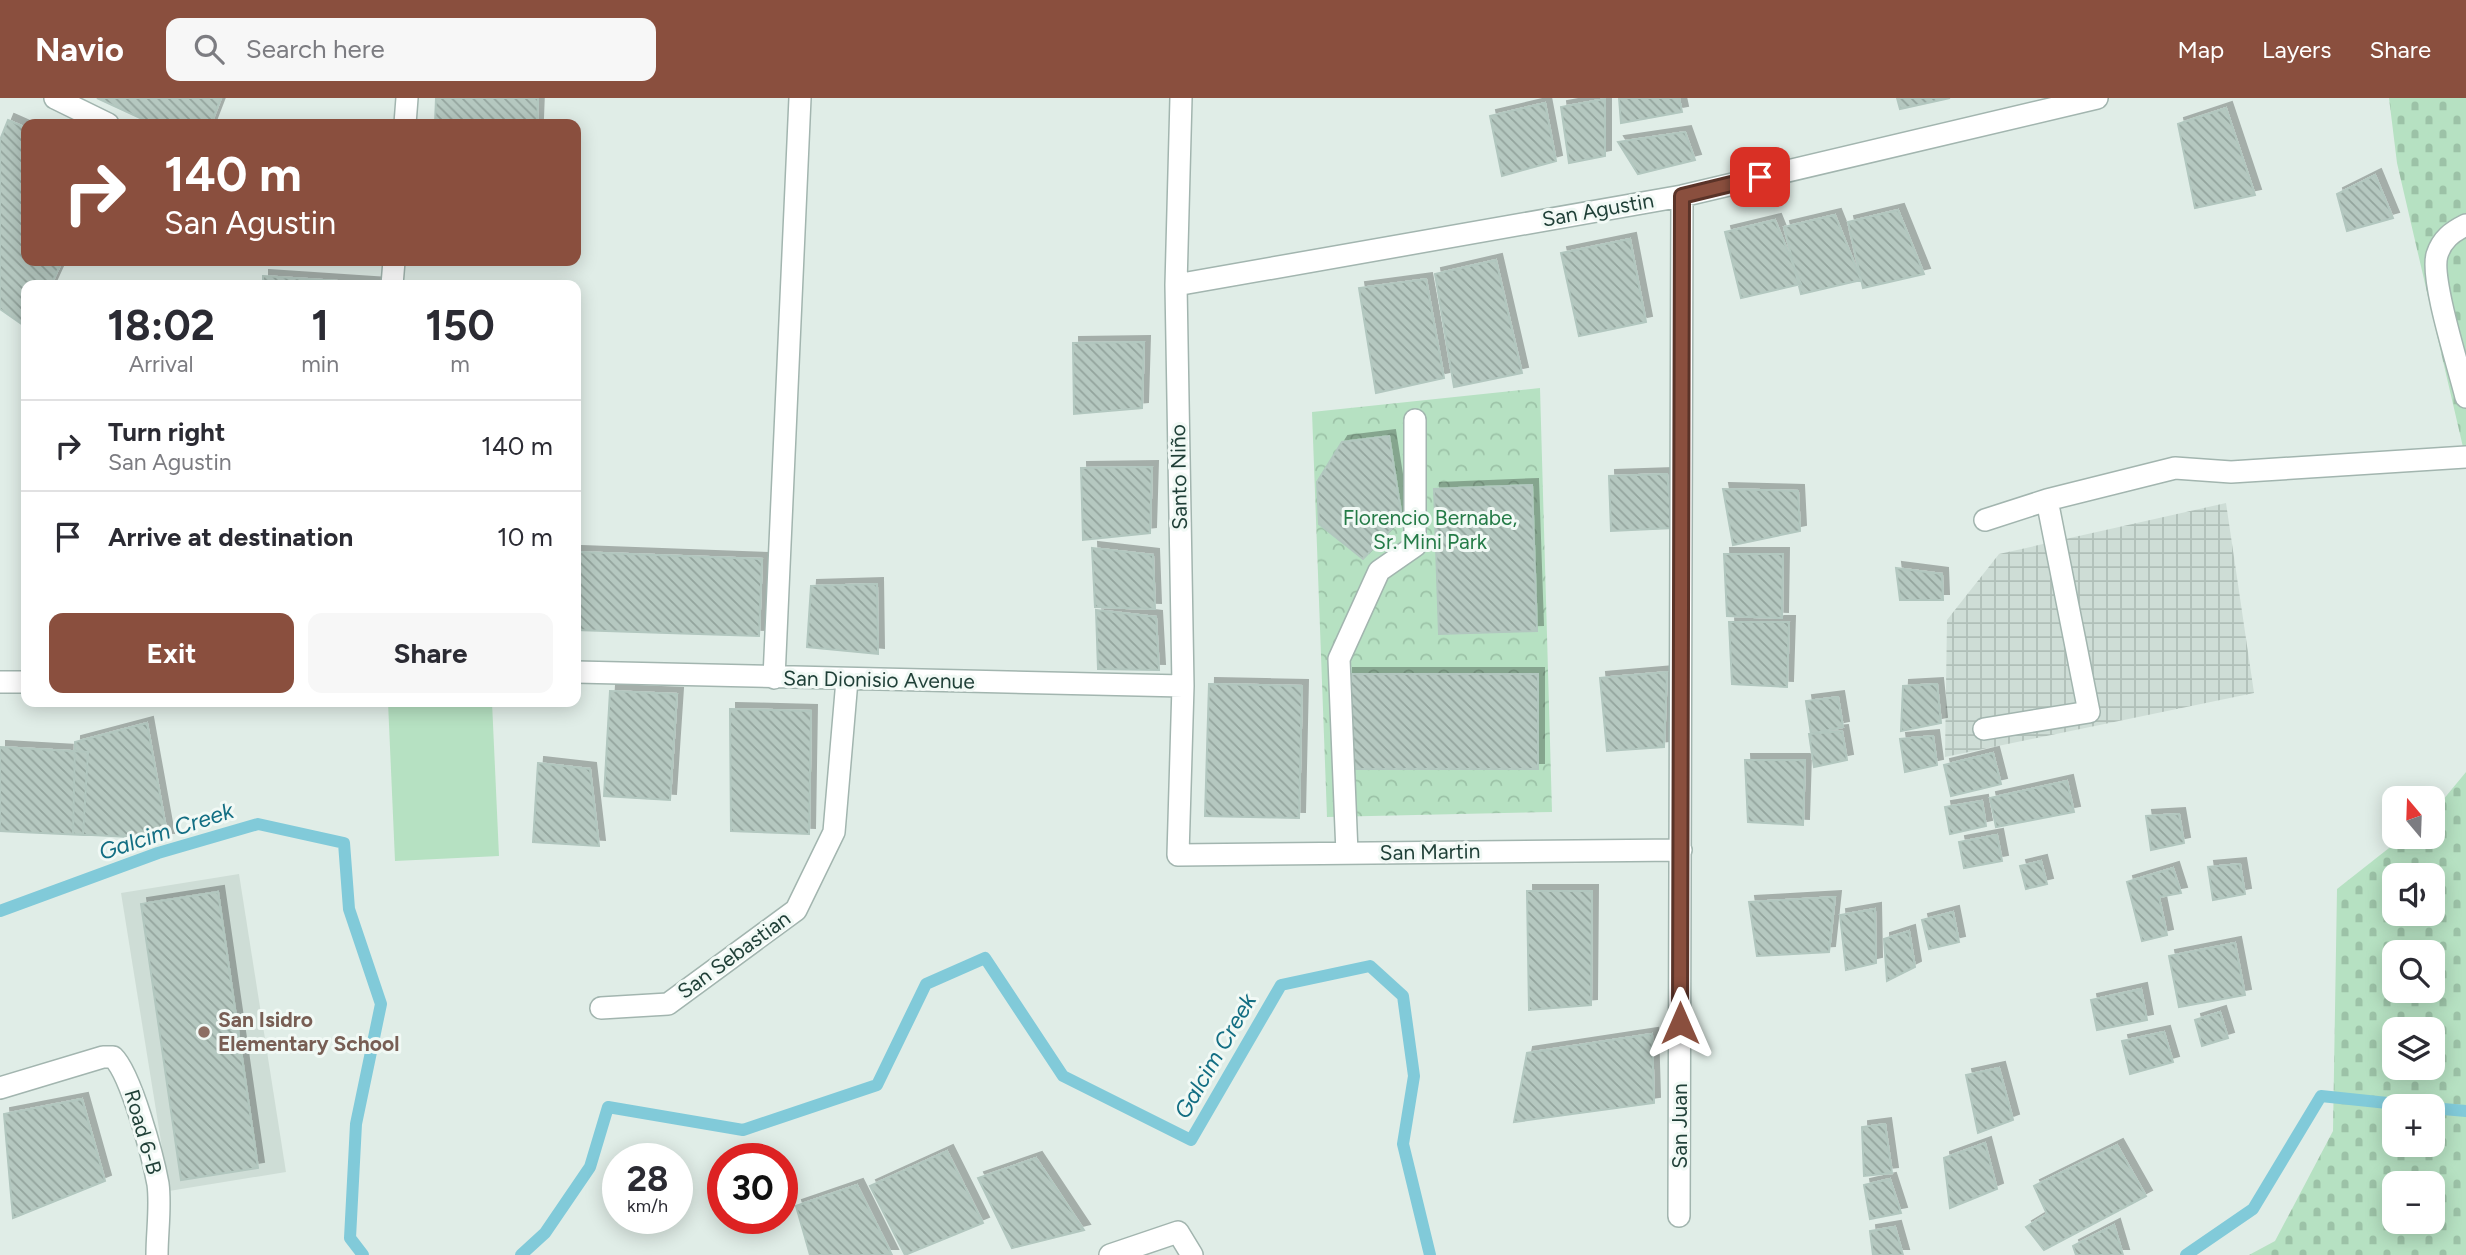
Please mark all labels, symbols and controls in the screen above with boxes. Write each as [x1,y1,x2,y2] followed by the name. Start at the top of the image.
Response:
[166,18,656,81] search box
[35,30,124,69] text: Navio
[190,30,228,68] icon: search
[246,33,385,65] text: Search here
[2177,35,2224,64] text: Map
[2262,35,2331,64] text: Layers
[2369,35,2431,64] text: Share
[164,144,302,203] text: 140 m
[49,147,140,238] icon: right
[1730,147,1790,207] pin
[1741,158,1779,196] icon: arrive
[1540,187,1656,232] street label: San Agustin
[164,204,336,242] text: San Agustin
[107,300,215,351] text: 18:02
[311,300,329,351] text: 1
[425,300,495,351] text: 150
[129,350,194,378] text: Arrival
[301,350,339,378] text: min
[450,350,470,378] text: m
[108,416,225,448] text: Turn right
[1165,424,1192,530] street label: Santo Niño
[49,427,87,465] icon: right
[481,430,553,462] text: 140 m
[108,448,232,476] text: San Agustin
[1343,505,1517,554] park label: Florencio Bernabe, Sr. Mini Park
[49,518,87,556] icon: arrive
[108,521,353,553] text: Arrive at destination
[497,521,553,553] text: 10 m
[49,613,294,693] button: Exit
[308,613,553,693] button: Share
[783,665,975,694] street label: San Dionisio Avenue
[2382,786,2445,849] north arrow
[2382,786,2445,1234] map controls
[95,796,238,866] water label: Galcim Creek
[1379,838,1481,865] street label: San Martin
[2382,863,2445,926] button: sound
[673,905,795,1004] street label: San Sebastian
[2382,940,2445,1003] button: search
[1643,986,1717,1060] position arrow
[1168,988,1263,1124] water label: Galcim Creek
[218,1007,399,1056] place label: San Isidro Elementary School
[2382,1017,2445,1080] button: layers
[196,1024,212,1040] marker: San Isidro Elementary School
[1667,1083,1692,1169] street label: San Juan
[119,1087,167,1177] street label: Road 6-B
[2382,1094,2445,1157] button: +
[707,1143,798,1234] speed limit sign: 30
[627,1158,668,1200] text: 28
[2382,1171,2445,1234] button: −
[627,1195,668,1217] text: km/h

